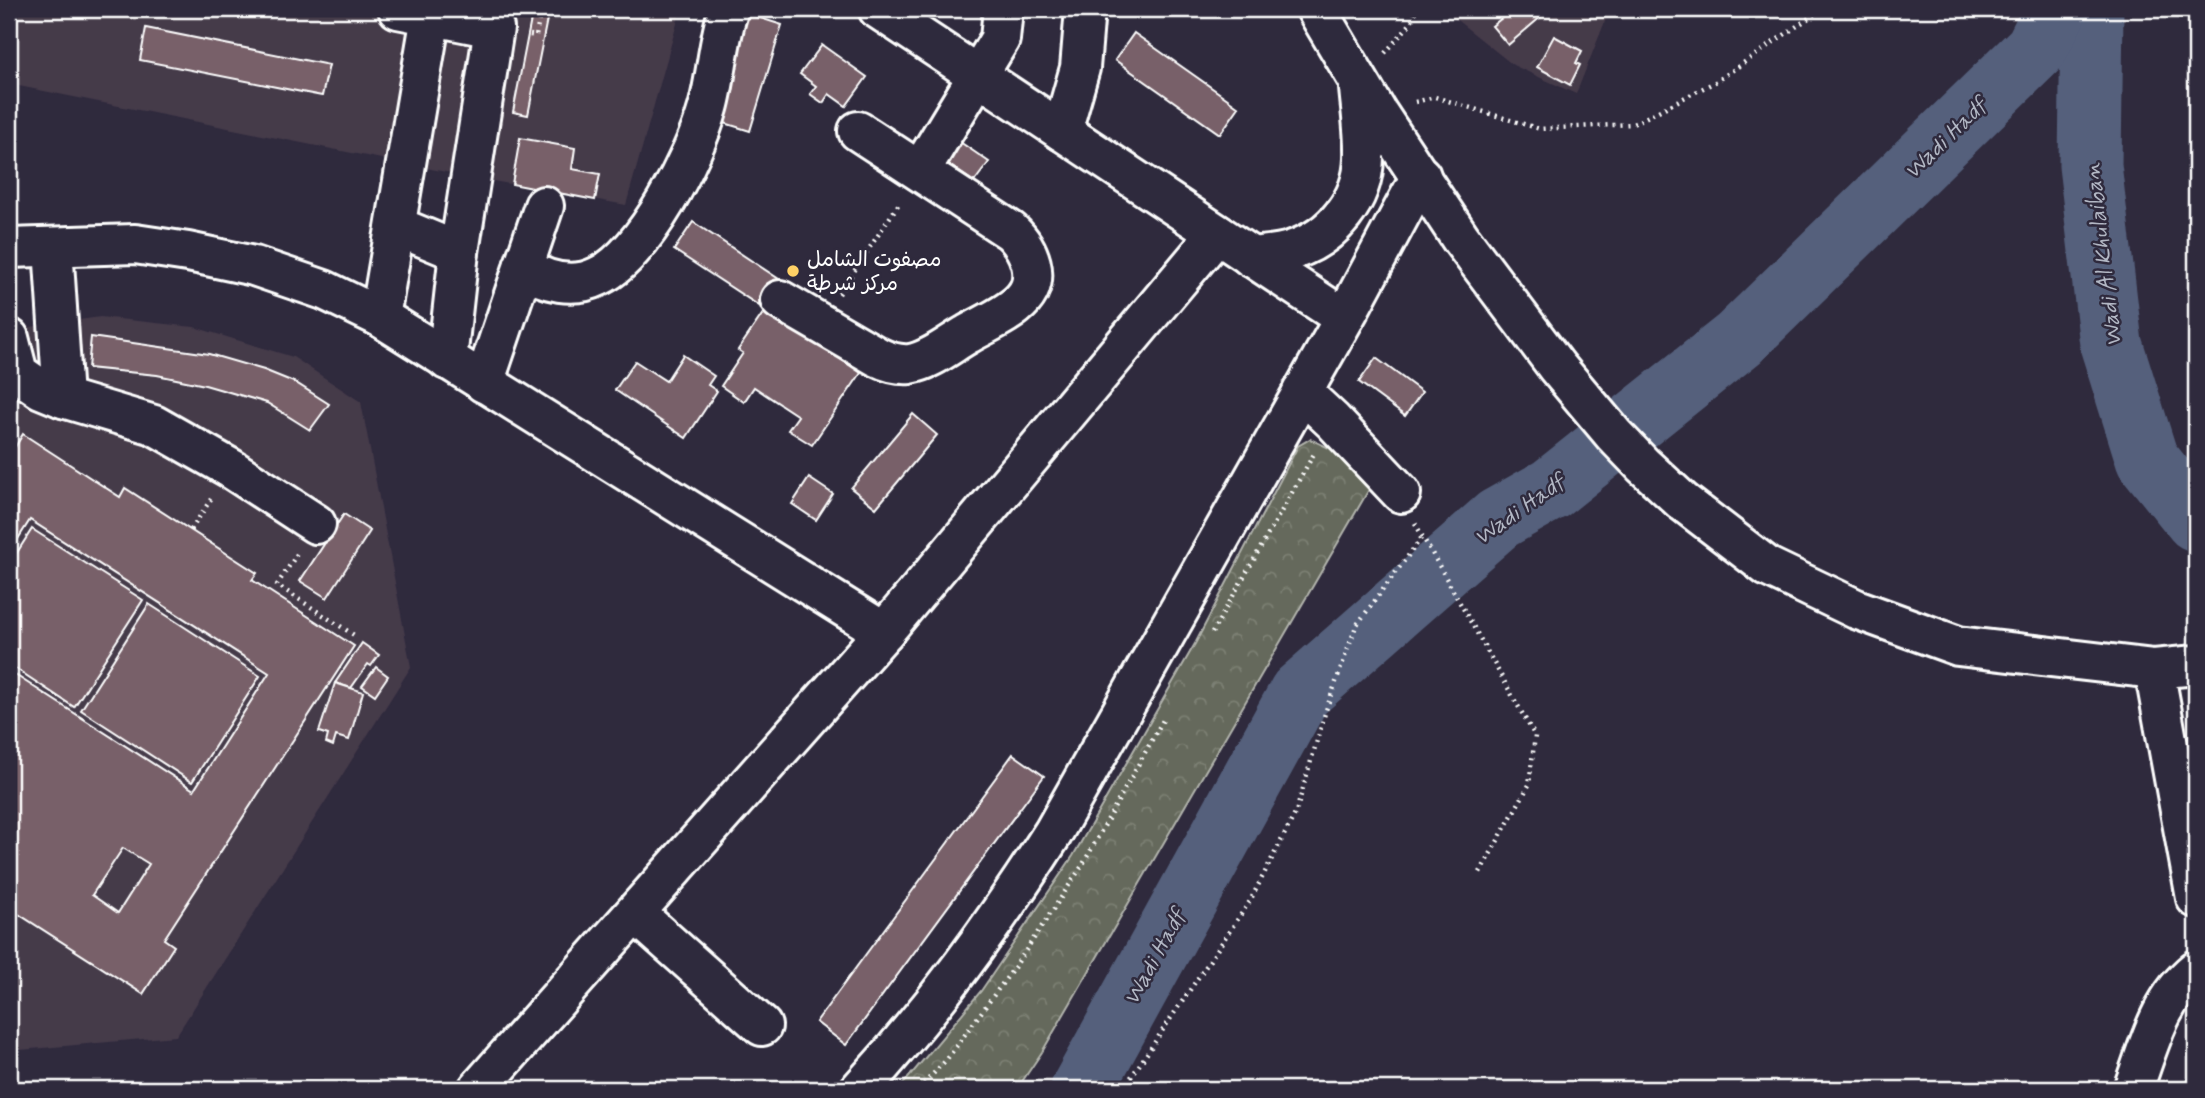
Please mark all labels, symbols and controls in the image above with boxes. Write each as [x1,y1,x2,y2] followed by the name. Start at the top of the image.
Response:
[1898,89,1997,187] water label: Wadi Hadf
[2078,161,2130,348] water label: Wadi Al Khulaiban
[807,246,941,298] place label: مصفوت الشامل مركز شرطة
[785,263,801,279] marker: مصفوت الشامل مركز شرطة
[1469,466,1575,553] water label: Wadi Hadf
[1117,901,1196,1011] water label: Wadi Hadf

